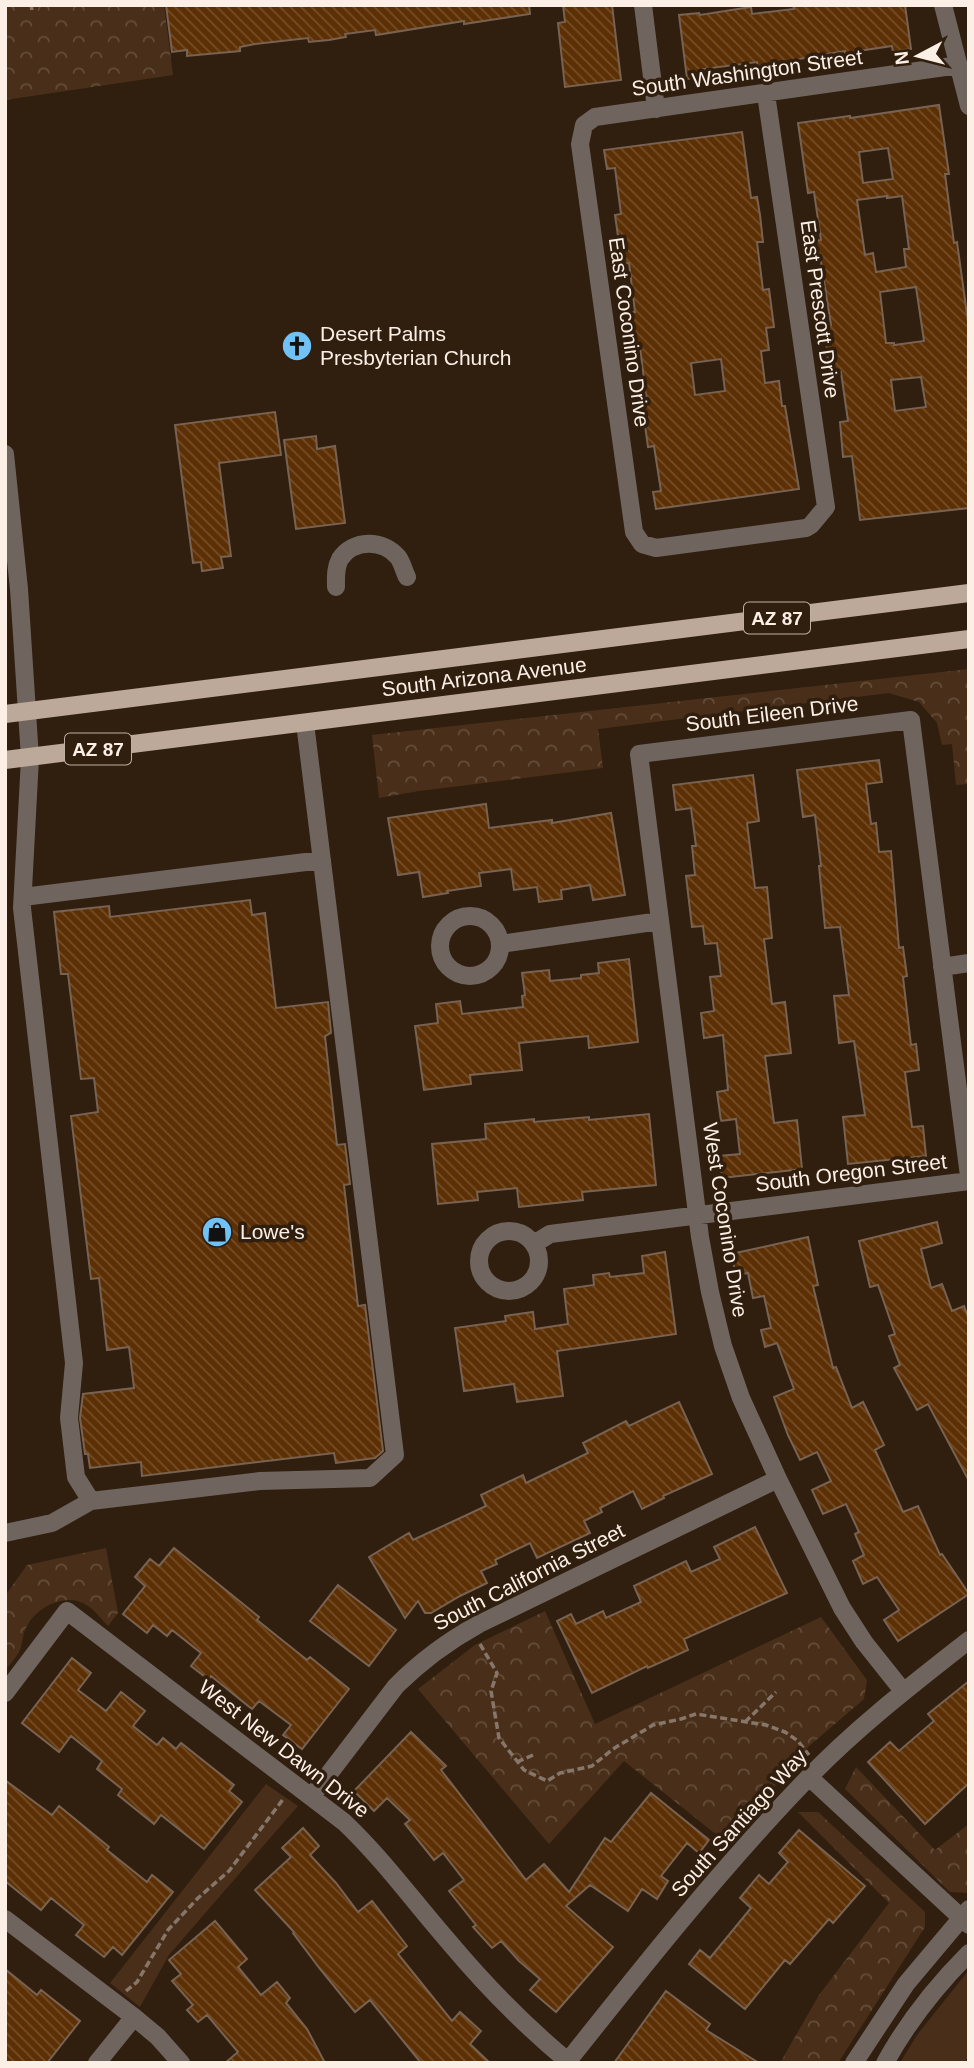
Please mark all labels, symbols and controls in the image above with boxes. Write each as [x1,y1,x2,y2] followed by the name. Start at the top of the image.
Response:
[883,21,953,91] north arrow
[630,45,864,100] street label: South Washington Street
[890,50,913,66] text: N
[797,218,844,400] street label: East Prescott Drive
[605,236,654,428] street label: East Coconino Drive
[320,322,511,369] place label: Desert Palms Presbyterian Church
[280,329,314,363] church icon: Desert Palms Presbyterian Church
[744,603,810,634] road number: AZ 87
[380,653,588,700] street label: South Arizona Avenue
[684,691,860,736] street label: South Eileen Drive
[65,734,131,764] road number: AZ 87
[699,1121,752,1319] street label: West Coconino Drive
[754,1149,948,1196] street label: South Oregon Street
[200,1215,234,1249] shop icon: Lowe's
[240,1220,305,1243] place label: Lowe's
[429,1518,628,1635] street label: South California Street
[195,1675,374,1822] street label: West New Dawn Drive
[666,1744,811,1901] street label: South Santiago Way

